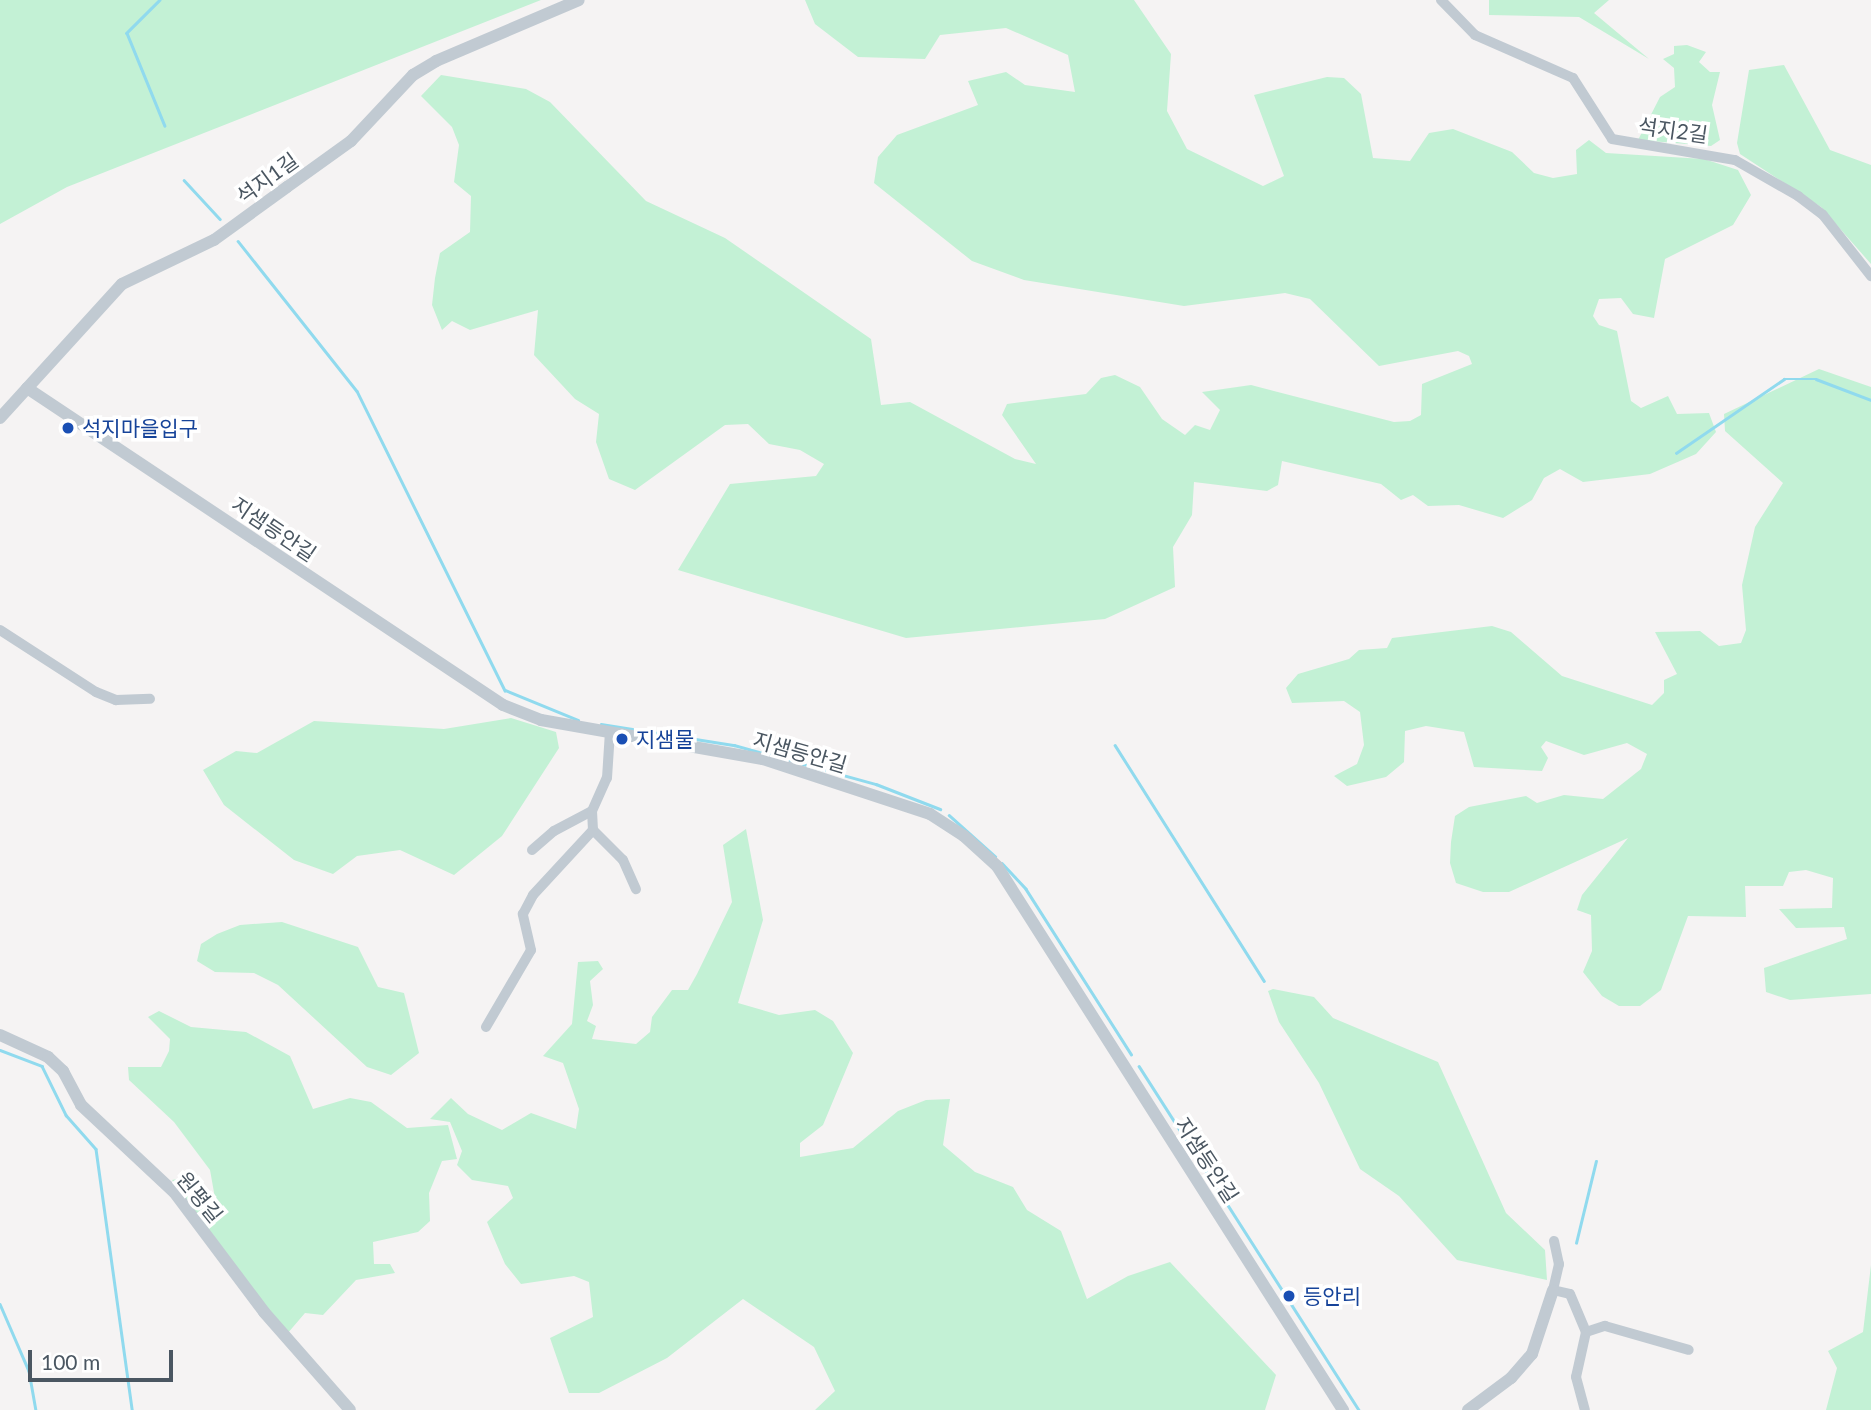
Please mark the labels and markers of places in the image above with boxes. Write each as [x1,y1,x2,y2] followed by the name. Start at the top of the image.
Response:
[82,415,198,441] place label: 석지마을입구
[60,420,76,436] marker: 석지마을입구
[636,726,694,752] place label: 지샘물
[614,731,630,747] marker: 지샘물
[1303,1283,1361,1309] place label: 등안리
[1281,1288,1297,1304] marker: 등안리

